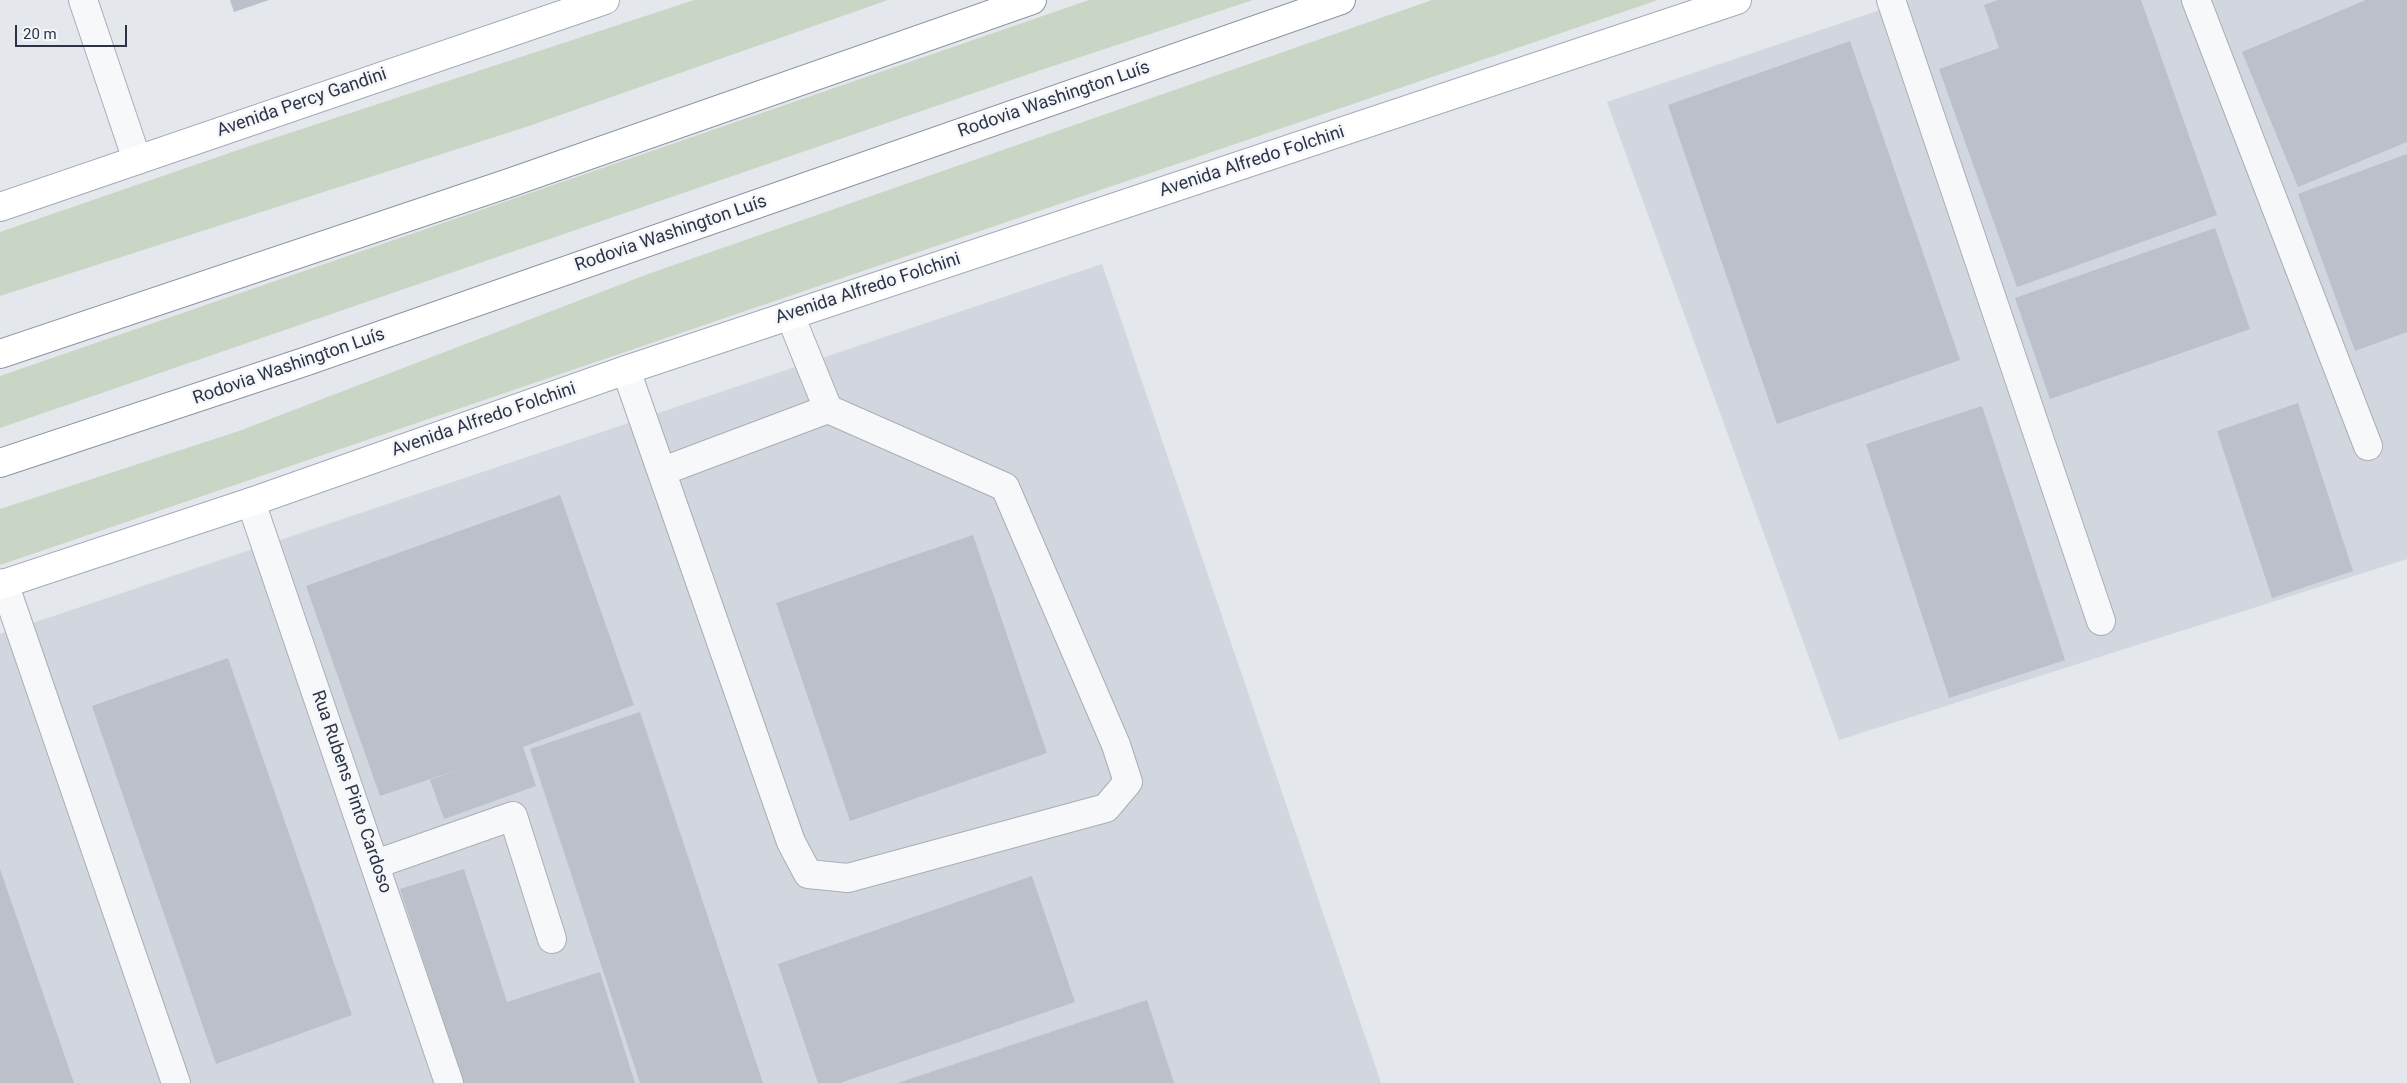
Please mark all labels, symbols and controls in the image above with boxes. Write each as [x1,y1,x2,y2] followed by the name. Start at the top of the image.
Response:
[18,15,130,47] scale bar
[23,25,57,43] text: 20 m
[955,57,1153,143] street label: Rodovia Washington Luís
[214,64,390,142] street label: Avenida Percy Gandini
[1157,122,1347,202] street label: Avenida Alfredo Folchini
[572,191,770,277] street label: Rodovia Washington Luís
[773,249,963,329] street label: Avenida Alfredo Folchini
[190,324,388,410] street label: Rodovia Washington Luís
[389,378,579,462] street label: Avenida Alfredo Folchini
[306,688,396,896] street label: Rua Rubens Pinto Cardoso

